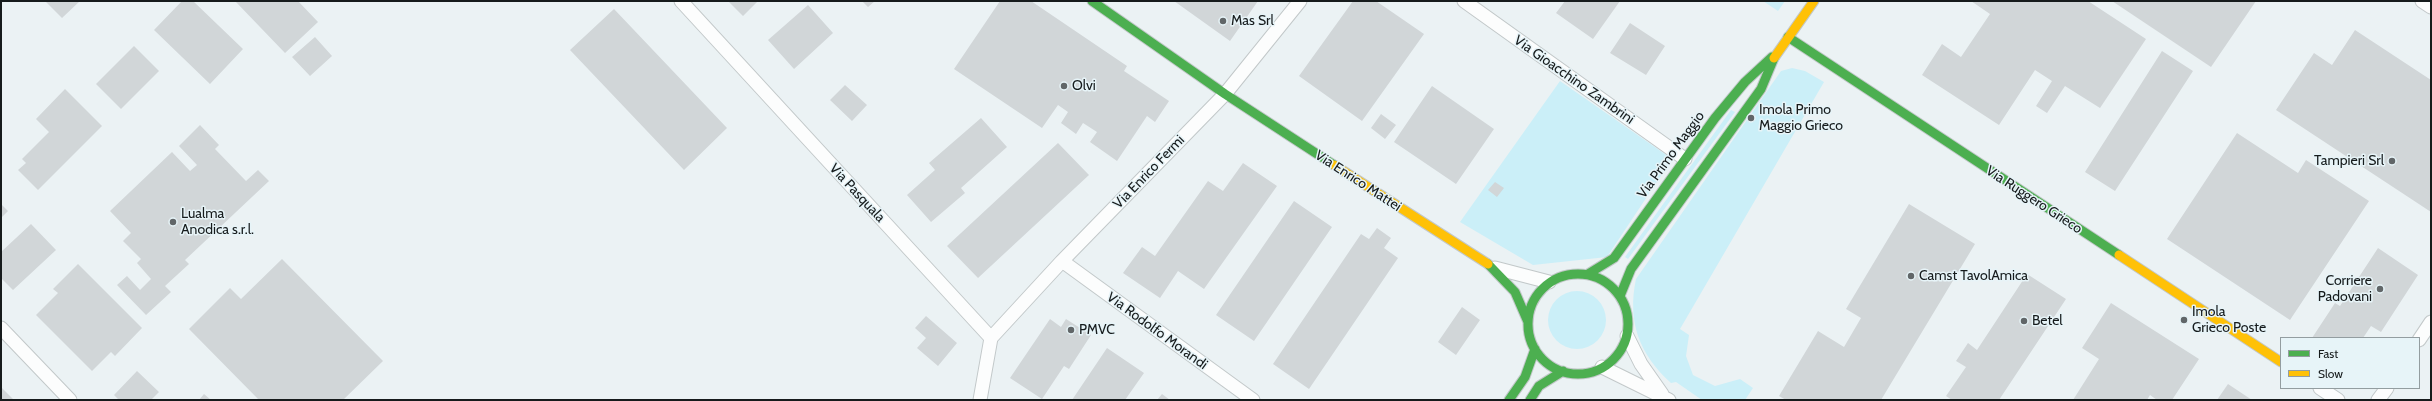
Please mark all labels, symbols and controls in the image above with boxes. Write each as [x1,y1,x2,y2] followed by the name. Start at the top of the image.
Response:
[1231,13,1274,29] place label: Mas Srl
[1218,16,1228,26] marker: Mas Srl
[1511,32,1637,128] street label: Via Gioacchino Zambrini
[1072,78,1096,94] place label: Olvi
[1059,81,1069,91] marker: Olvi
[1759,102,1843,134] place label: Imola Primo Maggio Grieco
[1634,108,1708,202] street label: Via Primo Maggio
[1746,113,1756,123] marker: Imola Primo Maggio Grieco
[1110,132,1188,212] street label: Via Enrico Fermi
[1312,147,1404,215] street label: Via Enrico Mattei
[2314,153,2384,169] place label: Tampieri Srl
[2387,156,2397,166] marker: Tampieri Srl
[826,160,888,226] street label: Via Pasquala
[1983,163,2085,237] street label: Via Ruggero Grieco
[181,206,254,238] place label: Lualma Anodica s.r.l.
[168,217,178,227] marker: Lualma Anodica s.r.l.
[1919,268,2028,284] place label: Camst TavolAmica
[1906,271,1916,281] marker: Camst TavolAmica
[2318,273,2372,306] place label: Corriere Padovani
[2375,284,2385,294] marker: Corriere Padovani
[1103,289,1211,373] street label: Via Rodolfo Morandi
[2192,304,2266,336] place label: Imola Grieco Poste
[2032,313,2063,329] place label: Betel
[2179,315,2189,325] marker: Imola Grieco Poste
[2019,316,2029,326] marker: Betel
[1079,322,1115,338] place label: PMVC
[1066,325,1076,335] marker: PMVC
[2280,337,2420,389] legend
[2318,346,2338,361] text: Fast
[2318,366,2343,381] text: Slow

